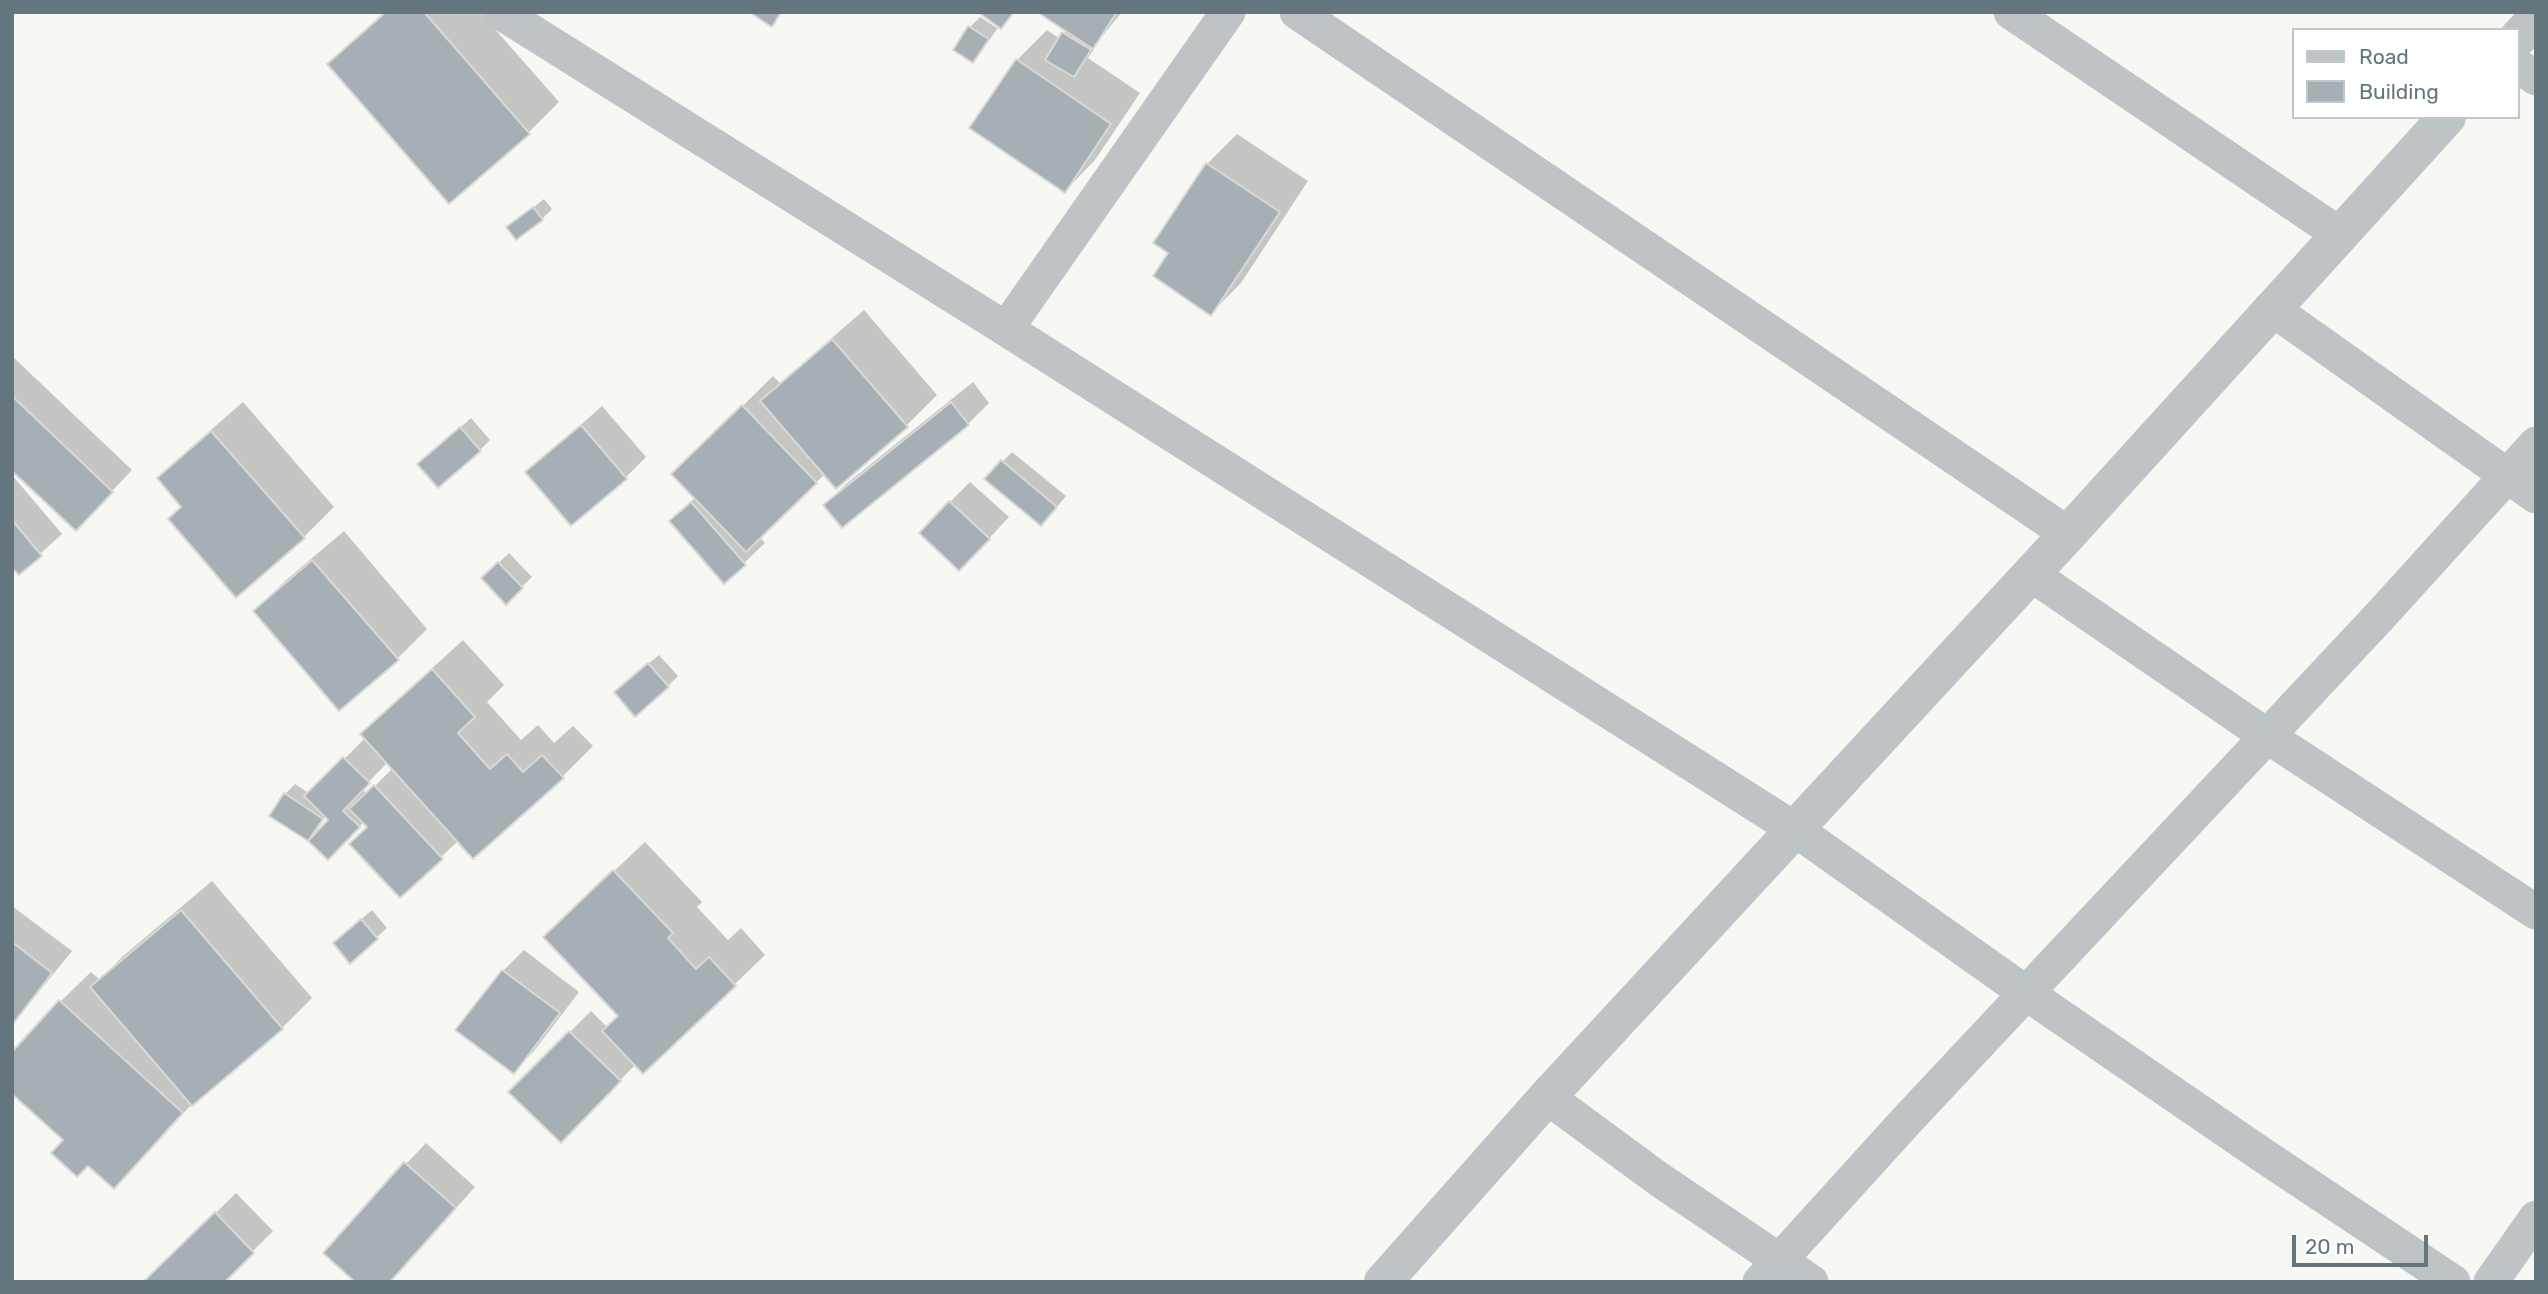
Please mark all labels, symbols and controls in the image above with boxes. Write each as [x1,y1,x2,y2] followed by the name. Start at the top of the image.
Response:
[2292,28,2520,119] legend
[2359,44,2409,69] text: Road
[2359,79,2439,104] text: Building
[2296,1220,2432,1264] scale bar
[2305,1234,2354,1259] text: 20 m

